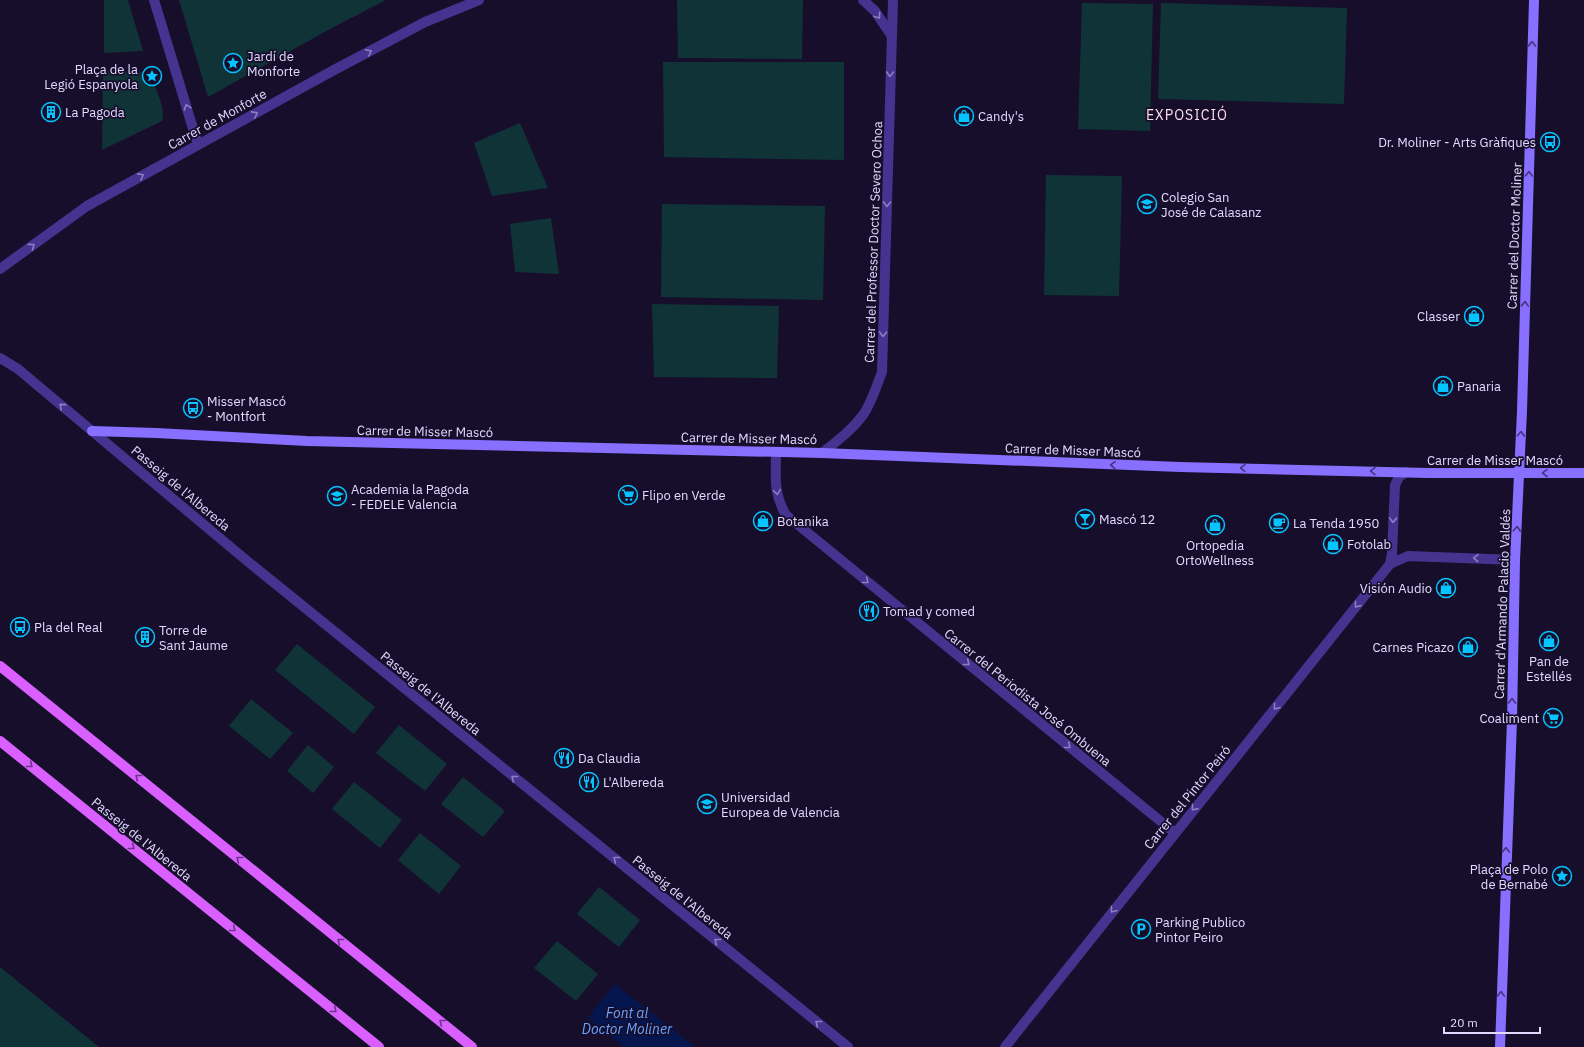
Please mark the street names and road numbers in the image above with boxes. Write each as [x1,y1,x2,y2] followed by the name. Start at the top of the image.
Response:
[165,85,270,154] street label: Carrer de Monforte
[861,121,886,363] street label: Carrer del Professor Doctor Severo Ochoa
[1503,162,1526,310] street label: Carrer del Doctor Moliner
[357,422,493,441] street label: Carrer de Misser Mascó
[681,429,817,448] street label: Carrer de Misser Mascó
[1005,440,1141,461] street label: Carrer de Misser Mascó
[128,442,234,535] street label: Passeig de l'Albereda
[1427,452,1563,469] street label: Carrer de Misser Mascó
[1491,509,1514,700] street label: Carrer d'Armando Palacio Valdés
[941,625,1115,770] street label: Carrer del Periodista José Ombuena
[377,648,484,739] street label: Passeig de l'Albereda
[1140,742,1235,853] street label: Carrer del Pintor Peiró
[88,794,195,885] street label: Passeig de l'Albereda
[629,852,736,943] street label: Passeig de l'Albereda

